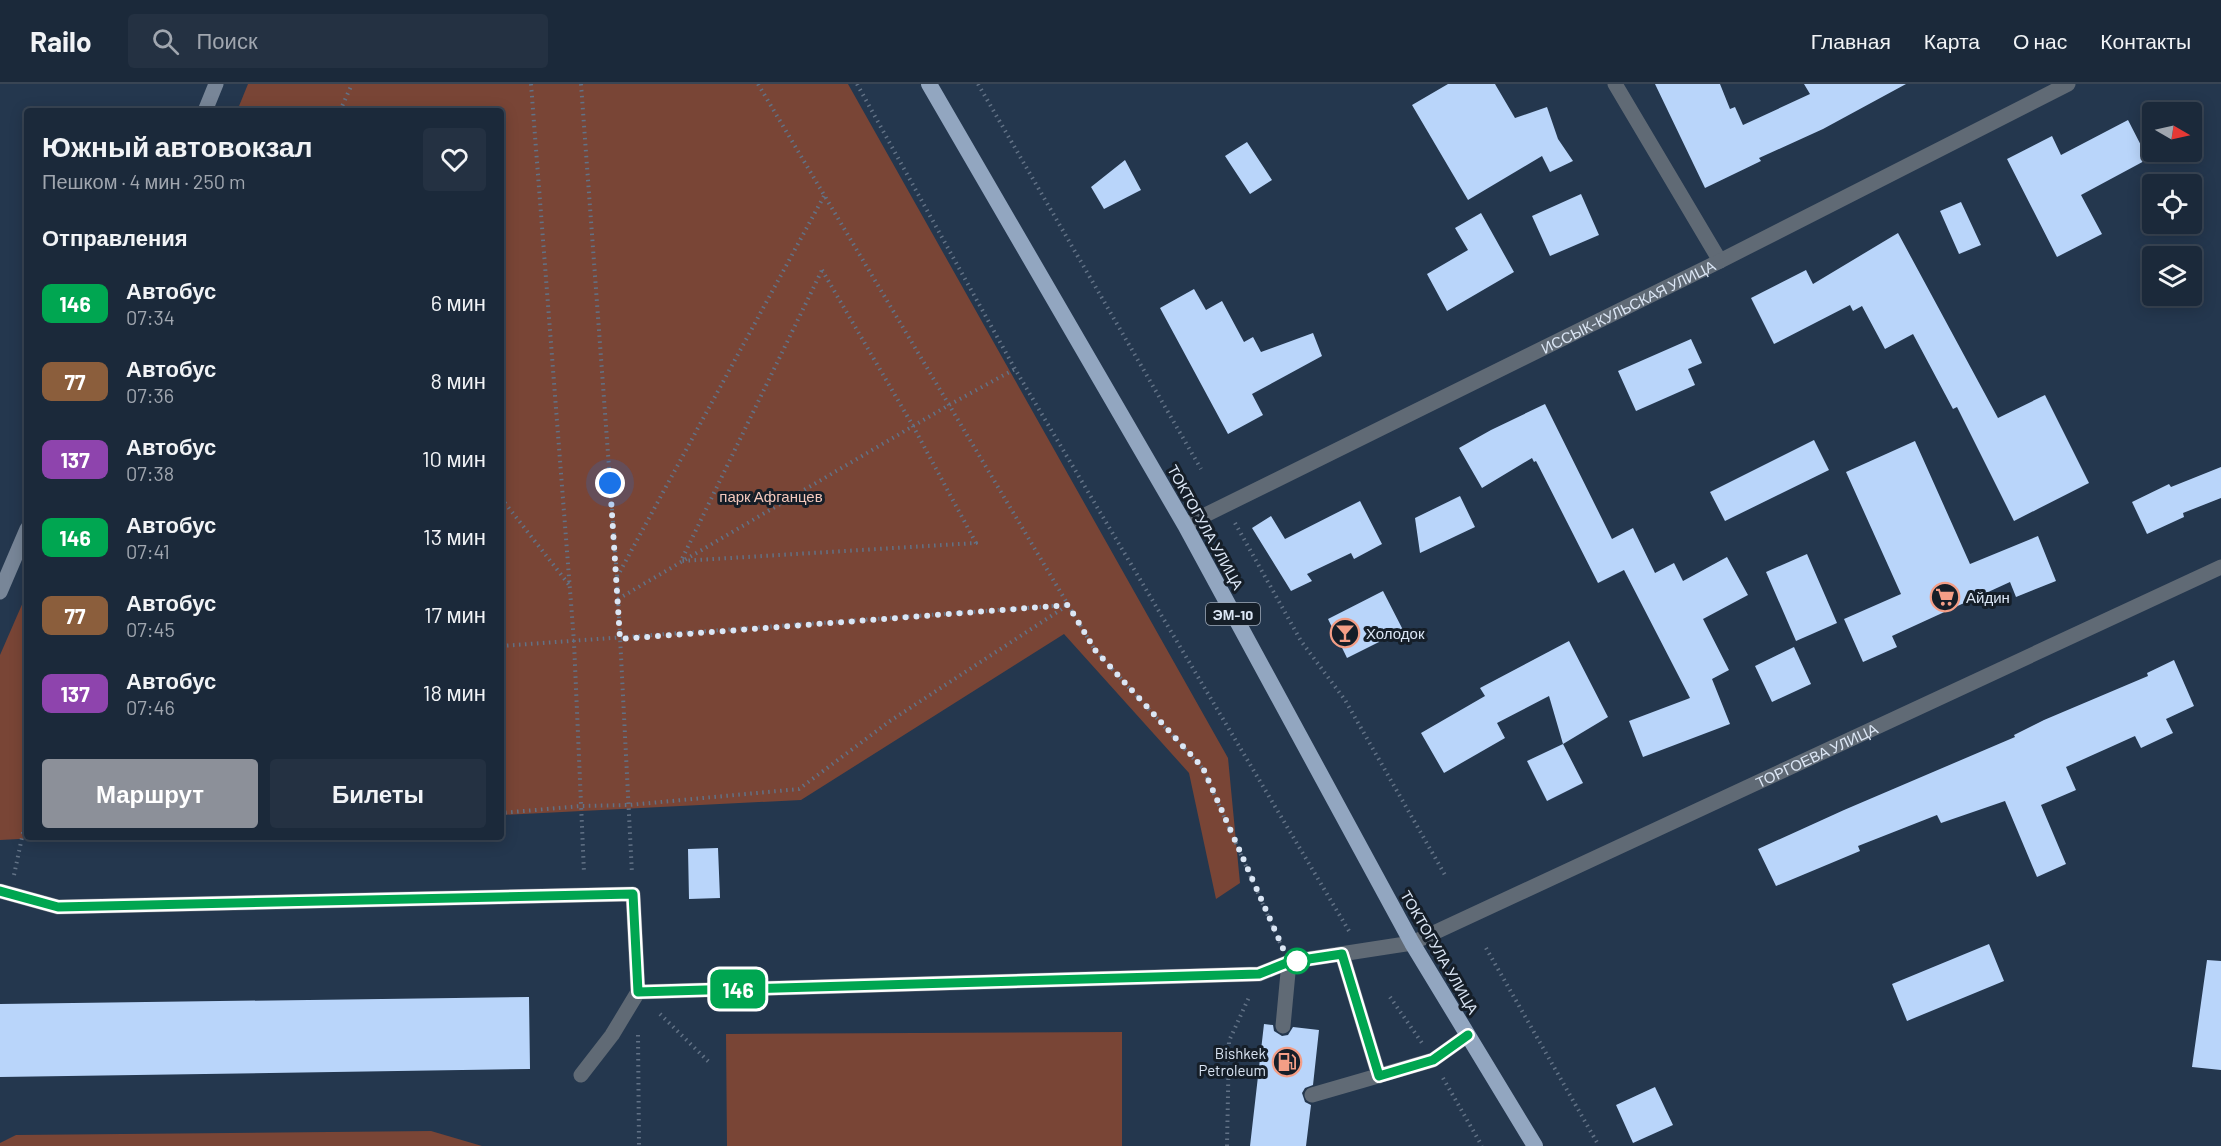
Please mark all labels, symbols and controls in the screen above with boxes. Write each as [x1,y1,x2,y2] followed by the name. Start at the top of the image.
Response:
[128,14,548,68] search box
[30,24,92,58] text: Railo
[149,25,182,58] icon: search
[197,27,258,53] text: Поиск
[1811,28,1891,53] text: Главная
[1924,28,1980,53] text: Карта
[2013,28,2067,53] text: О нас
[2100,28,2191,53] text: Контакты
[2142,102,2202,162] north arrow
[2142,102,2202,306] map controls
[423,128,486,191] button: heart
[42,129,312,163] text: Южный автовокзал
[42,169,246,193] text: Пешком · 4 мин · 250 m
[2142,174,2202,234] button: locate
[42,224,188,250] text: Отправления
[2142,246,2202,306] button: layers
[1538,256,1718,357] street label: ИССЫК-КУЛЬСКАЯ УЛИЦА
[126,277,216,303] text: Автобус
[431,289,486,315] text: 6 мин
[59,291,91,316] text: 146
[126,305,175,329] text: 07:34
[126,355,216,381] text: Автобус
[431,367,486,393] text: 8 мин
[65,369,85,394] text: 77
[126,383,174,407] text: 07:36
[126,433,216,459] text: Автобус
[422,445,486,471] text: 10 мин
[60,447,90,472] text: 137
[126,461,174,485] text: 07:38
[1164,461,1248,593] street label: ТОКТОГУЛА УЛИЦА
[595,468,625,498] your location
[719,487,823,505] park label: парк Афганцев
[126,511,216,537] text: Автобус
[423,523,486,549] text: 13 мин
[59,525,91,550] text: 146
[126,539,170,563] text: 07:41
[1929,581,1961,613] supermarket icon: Айдин
[1966,588,2010,606] place label: Айдин
[126,589,216,615] text: Автобус
[424,601,486,627] text: 17 мин
[65,603,85,628] text: 77
[1206,603,1260,625] road number: ЭМ-10
[126,617,175,641] text: 07:45
[1329,617,1361,649] bar icon: Холодок
[1366,624,1425,642] place label: Холодок
[126,667,216,693] text: Автобус
[423,679,486,705] text: 18 мин
[60,681,90,706] text: 137
[126,695,175,719] text: 07:46
[1753,719,1880,791] street label: ТОРГОЕВА УЛИЦА
[42,759,258,828] button: Маршрут
[270,759,486,828] button: Билеты
[1397,887,1483,1017] street label: ТОКТОГУЛА УЛИЦА
[1284,948,1310,974] unlabelled marker
[704,970,772,1008] line badge: 146
[722,977,754,1002] text: 146
[1199,1044,1266,1079] place label: Bishkek Petroleum
[1271,1046,1303,1078] fuel station icon: Bishkek Petroleum

